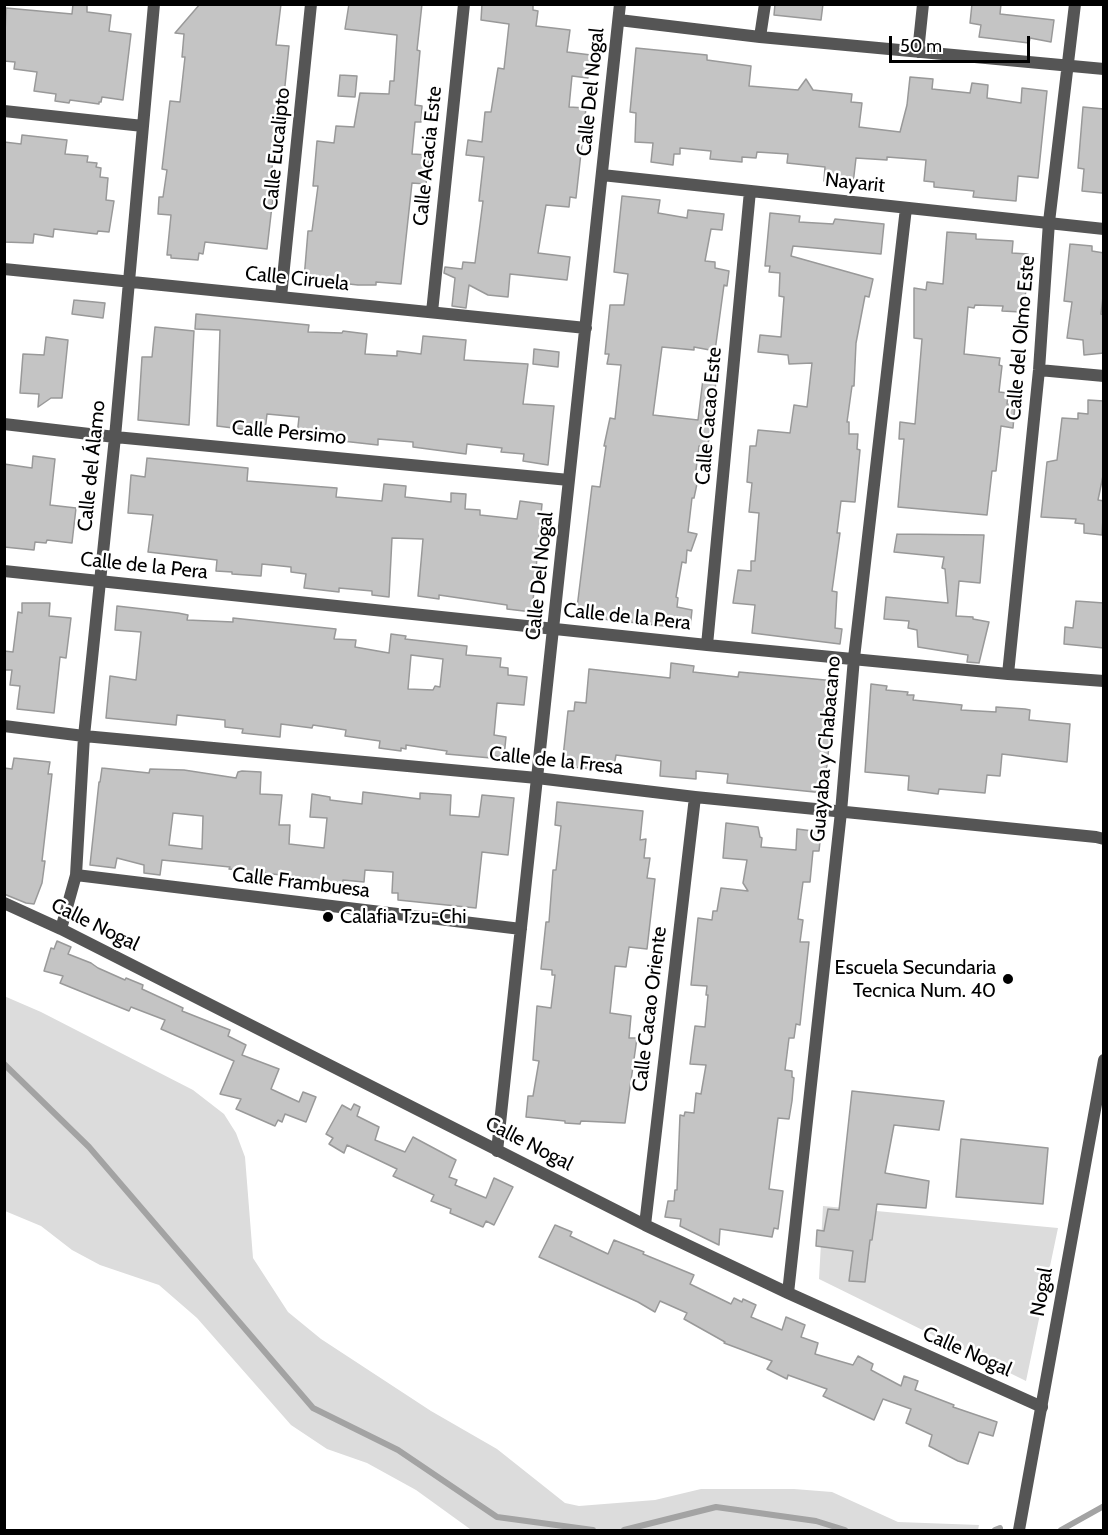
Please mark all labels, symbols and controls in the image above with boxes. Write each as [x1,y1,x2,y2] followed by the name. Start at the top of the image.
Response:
[892,24,1033,62] scale bar
[572,27,610,157] street label: Calle Del Nogal
[900,35,942,57] text: 50 m
[409,85,447,227] street label: Calle Acacia Este
[259,86,295,212] street label: Calle Eucalipto
[824,168,886,198] street label: Nayarit
[1002,254,1040,422] street label: Calle del Olmo Este
[244,262,350,296] street label: Calle Ciruela
[691,346,727,486] street label: Calle Cacao Este
[73,399,111,533] street label: Calle del Álamo
[231,416,347,450] street label: Calle Persimo
[521,511,559,641] street label: Calle Del Nogal
[79,547,209,585] street label: Calle de la Pera
[562,598,692,636] street label: Calle de la Pera
[806,655,846,843] street label: Guayaba y Chabacano
[488,742,624,780] street label: Calle de la Fresa
[231,863,371,903] street label: Calle Frambuesa
[47,893,143,957] street label: Calle Nogal
[340,905,467,929] place label: Calafia Tzu-Chi
[321,910,335,924] marker: Calafia Tzu-Chi
[628,925,672,1093] street label: Calle Cacao Oriente
[835,956,996,1003] place label: Escuela Secundaria Tecnica Num. 40
[1001,972,1015,986] marker: Escuela Secundaria Tecnica Num. 40
[481,1112,577,1176] street label: Calle Nogal
[1026,1266,1058,1318] street label: Nogal
[919,1322,1015,1382] street label: Calle Nogal

